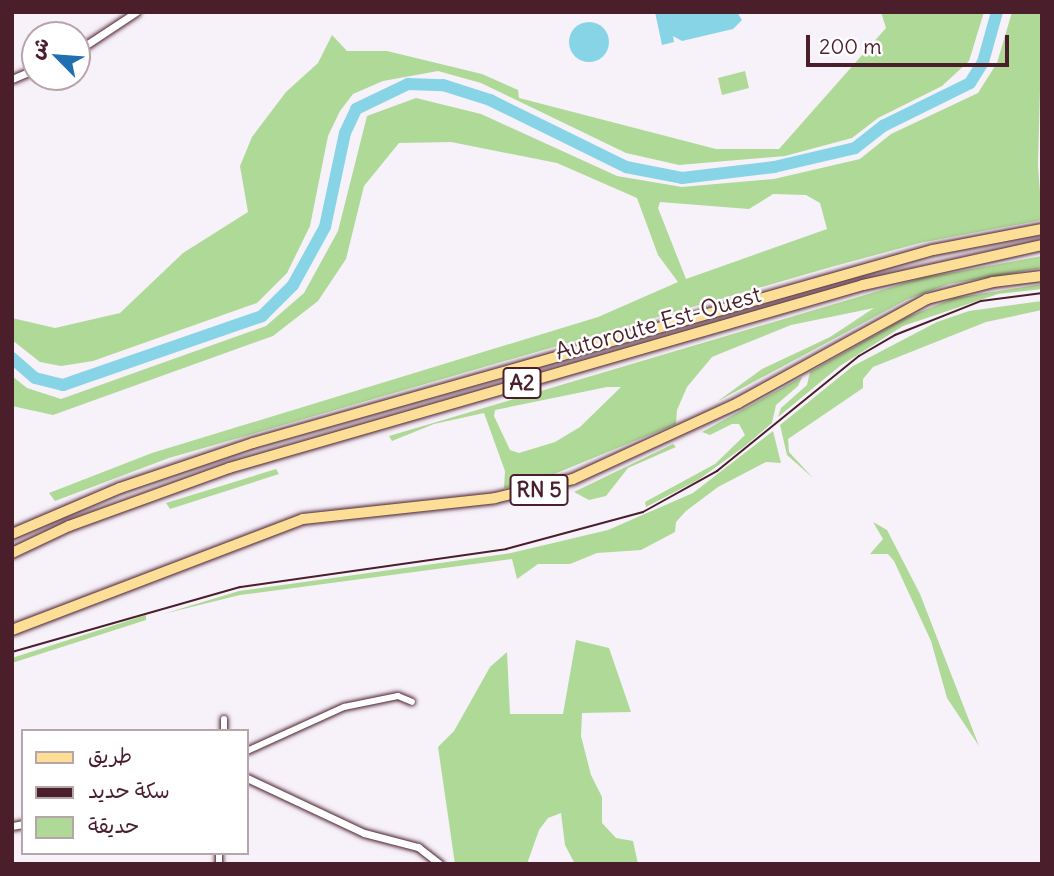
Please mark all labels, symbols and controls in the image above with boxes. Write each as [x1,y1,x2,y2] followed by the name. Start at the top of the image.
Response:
[21,21,91,91] north arrow
[809,21,1012,65] scale bar
[23,33,54,63] text: ش
[819,33,882,60] text: 200 m
[552,280,764,366] street label: Autoroute Est-Ouest
[501,366,543,400] road number: A2
[509,472,569,508] road number: RN 5
[21,729,248,855] legend
[88,742,132,769] text: طريق
[88,777,170,804] text: سكة حديد
[88,812,139,839] text: حديقة

